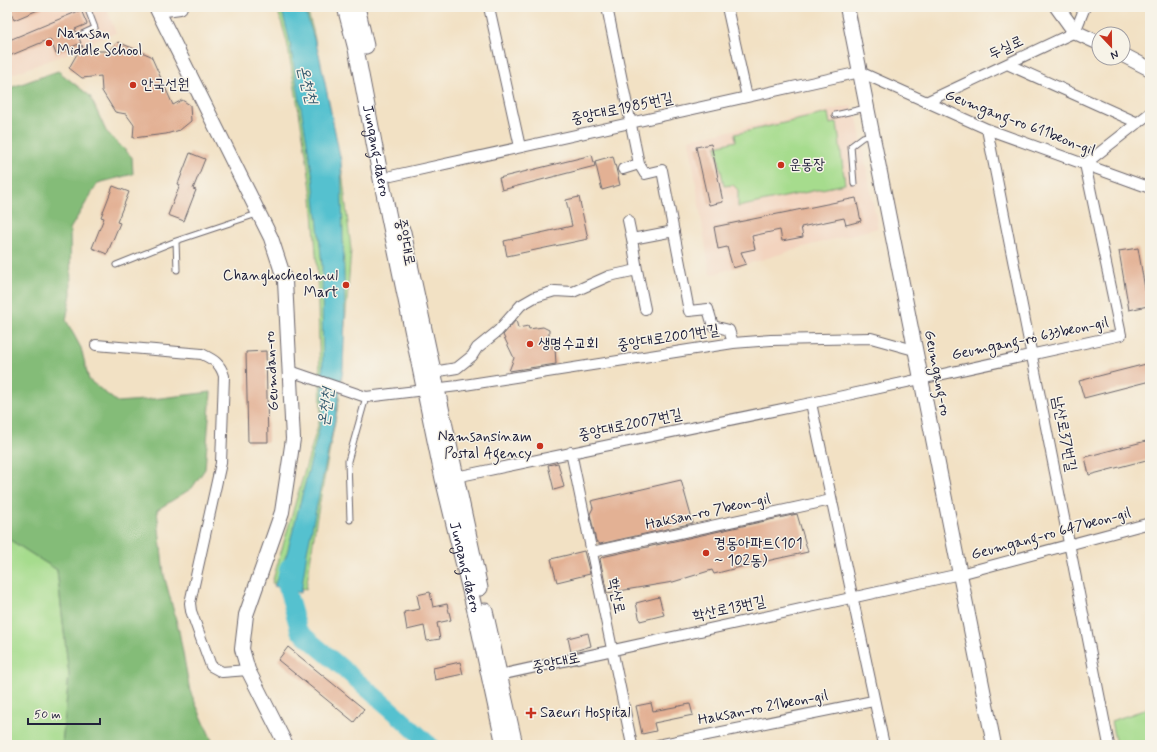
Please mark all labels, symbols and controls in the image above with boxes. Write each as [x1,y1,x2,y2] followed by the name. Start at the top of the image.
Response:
[57,24,142,61] place label: Namsan Middle School
[1091,26,1131,66] north arrow
[985,31,1027,65] street label: 두실로
[44,38,54,48] marker: Namsan Middle School
[1108,46,1120,62] text: N
[292,64,322,108] water label: 온천천
[141,75,189,95] place label: 안국선원
[128,80,138,90] marker: 안국선원
[942,85,1098,162] street label: Geumgang-ro 611beon-gil
[569,88,675,130] street label: 중앙대로1985번길
[357,103,394,198] street label: Jungang-daero
[789,155,825,175] place label: 운동장
[776,160,786,170] marker: 운동장
[390,216,420,268] street label: 중앙대로
[223,266,338,303] place label: Changhocheolmul Mart
[341,280,351,290] marker: Changhocheolmul Mart
[950,313,1111,366] street label: Geumgang-ro 633beon-gil
[615,320,721,356] street label: 중앙대로2001번길
[918,328,955,418] street label: Geumgang-ro
[260,331,284,411] street label: Geumdan-ro
[538,334,598,354] place label: 생명수교회
[525,339,535,349] marker: 생명수교회
[313,384,339,428] water label: 온천천
[1047,395,1081,473] street label: 남산로37번길
[576,404,684,446] street label: 중앙대로2007번길
[438,427,532,465] place label: Namsansinam Postal Agency
[535,441,545,451] marker: Namsansinam Postal Agency
[644,489,773,535] street label: Haksan-ro 7beon-gil
[969,503,1134,566] street label: Geumgang-ro 647beon-gil
[444,520,485,615] street label: Jungang-daero
[714,534,803,571] place label: 경동아파트(101 ~ 102동)
[701,548,711,558] marker: 경동아파트(101 ~ 102동)
[602,576,630,616] street label: 학산로
[691,592,767,626] street label: 학산로13번길
[530,648,582,678] street label: 중앙대로
[696,686,830,730] street label: Haksan-ro 21beon-gil
[28,700,100,726] scale bar
[540,703,631,723] place label: Saeuri Hospital
[34,707,61,723] text: 50 m
[525,707,537,719] marker: Saeuri Hospital

